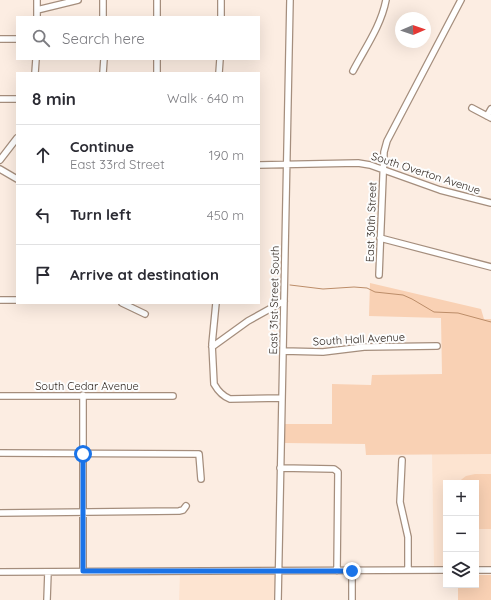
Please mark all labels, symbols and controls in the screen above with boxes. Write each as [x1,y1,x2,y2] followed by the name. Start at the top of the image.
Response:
[395,12,431,48] north arrow
[16,16,260,60] search box
[30,27,52,49] icon: search
[62,29,145,48] text: Search here
[32,88,76,109] text: 8 min
[167,90,244,106] text: Walk · 640 m
[70,137,134,156] text: Continue
[32,144,54,166] icon: ahead
[209,147,244,163] text: 190 m
[370,149,482,197] street label: South Overton Avenue
[70,156,165,172] text: East 33rd Street
[363,181,379,262] street label: East 30th Street
[32,204,54,226] icon: left
[70,205,132,224] text: Turn left
[207,207,244,223] text: 450 m
[266,246,282,354] street label: East 31st Street South
[32,264,54,286] icon: arrive
[70,265,219,284] text: Arrive at destination
[313,330,405,348] street label: South Hall Avenue
[35,379,139,393] street label: South Cedar Avenue
[74,445,92,463] route start
[443,480,479,588] map controls
[443,480,479,516] button: +
[443,516,479,552] button: −
[443,552,479,588] button: layers
[343,562,361,580] route end

